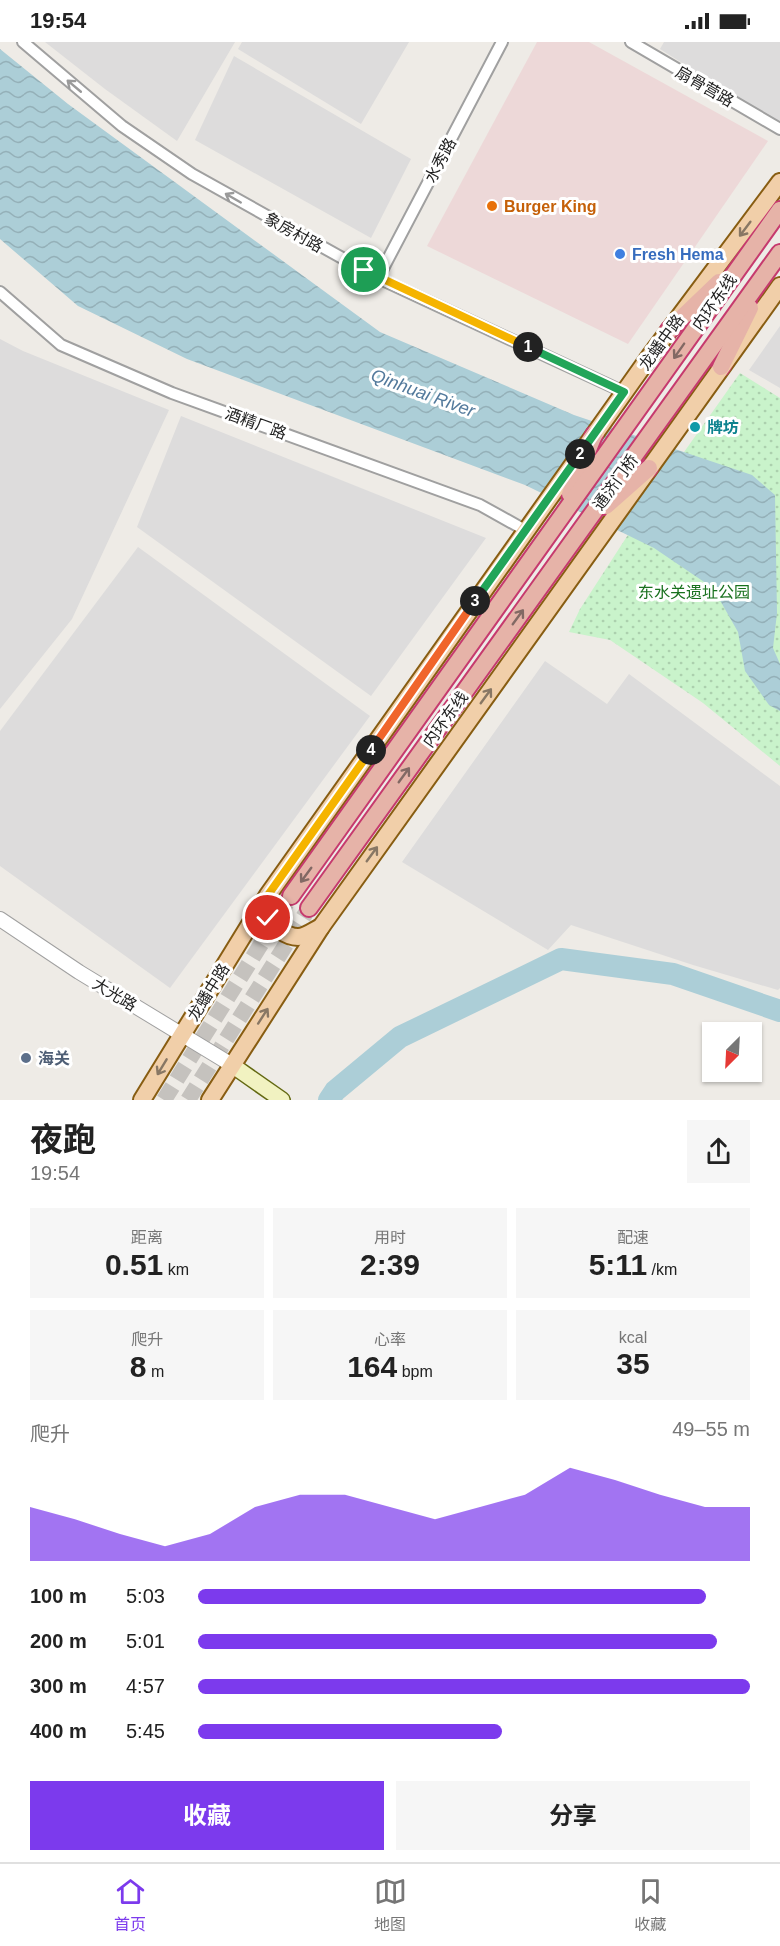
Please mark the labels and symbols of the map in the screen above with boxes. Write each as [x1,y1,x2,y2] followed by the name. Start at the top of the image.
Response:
[673,63,737,110] street label: 扇骨营路
[67,79,82,93] one-way arrow
[422,135,459,185] street label: 水秀路
[225,192,243,203] one-way arrow
[504,198,596,215] place label: Burger King
[485,199,499,213] marker: Burger King
[262,209,326,255] street label: 象房村路
[739,221,751,237] one-way arrow
[338,244,389,295] pin
[632,246,724,263] place label: Fresh Hema
[613,247,627,261] marker: Fresh Hema
[689,271,740,333] street label: 内环东线
[636,311,687,373] street label: 龙蟠中路
[513,332,543,362] pin: 1
[673,343,685,359] one-way arrow
[368,365,479,421] water label: Qinhuai River
[223,405,289,442] street label: 酒精厂路
[707,419,739,436] place label: 牌坊
[688,420,702,434] marker: 牌坊
[565,439,595,469] pin: 2
[590,451,641,513] street label: 通济门桥
[638,584,750,601] park label: 东水关遗址公园
[460,586,490,616] pin: 3
[512,609,524,625] one-way arrow
[420,688,471,750] street label: 内环东线
[480,688,492,704] one-way arrow
[356,735,386,765] pin: 4
[398,768,410,784] one-way arrow
[366,847,379,863] one-way arrow
[300,867,312,883] one-way arrow
[242,892,293,943] pin
[184,961,233,1024] street label: 龙蟠中路
[90,975,140,1014] street label: 大光路
[258,1008,270,1025] one-way arrow
[702,1022,762,1082] north arrow
[38,1050,70,1067] place label: 海关
[19,1051,33,1065] marker: 海关
[155,1058,167,1075] one-way arrow

